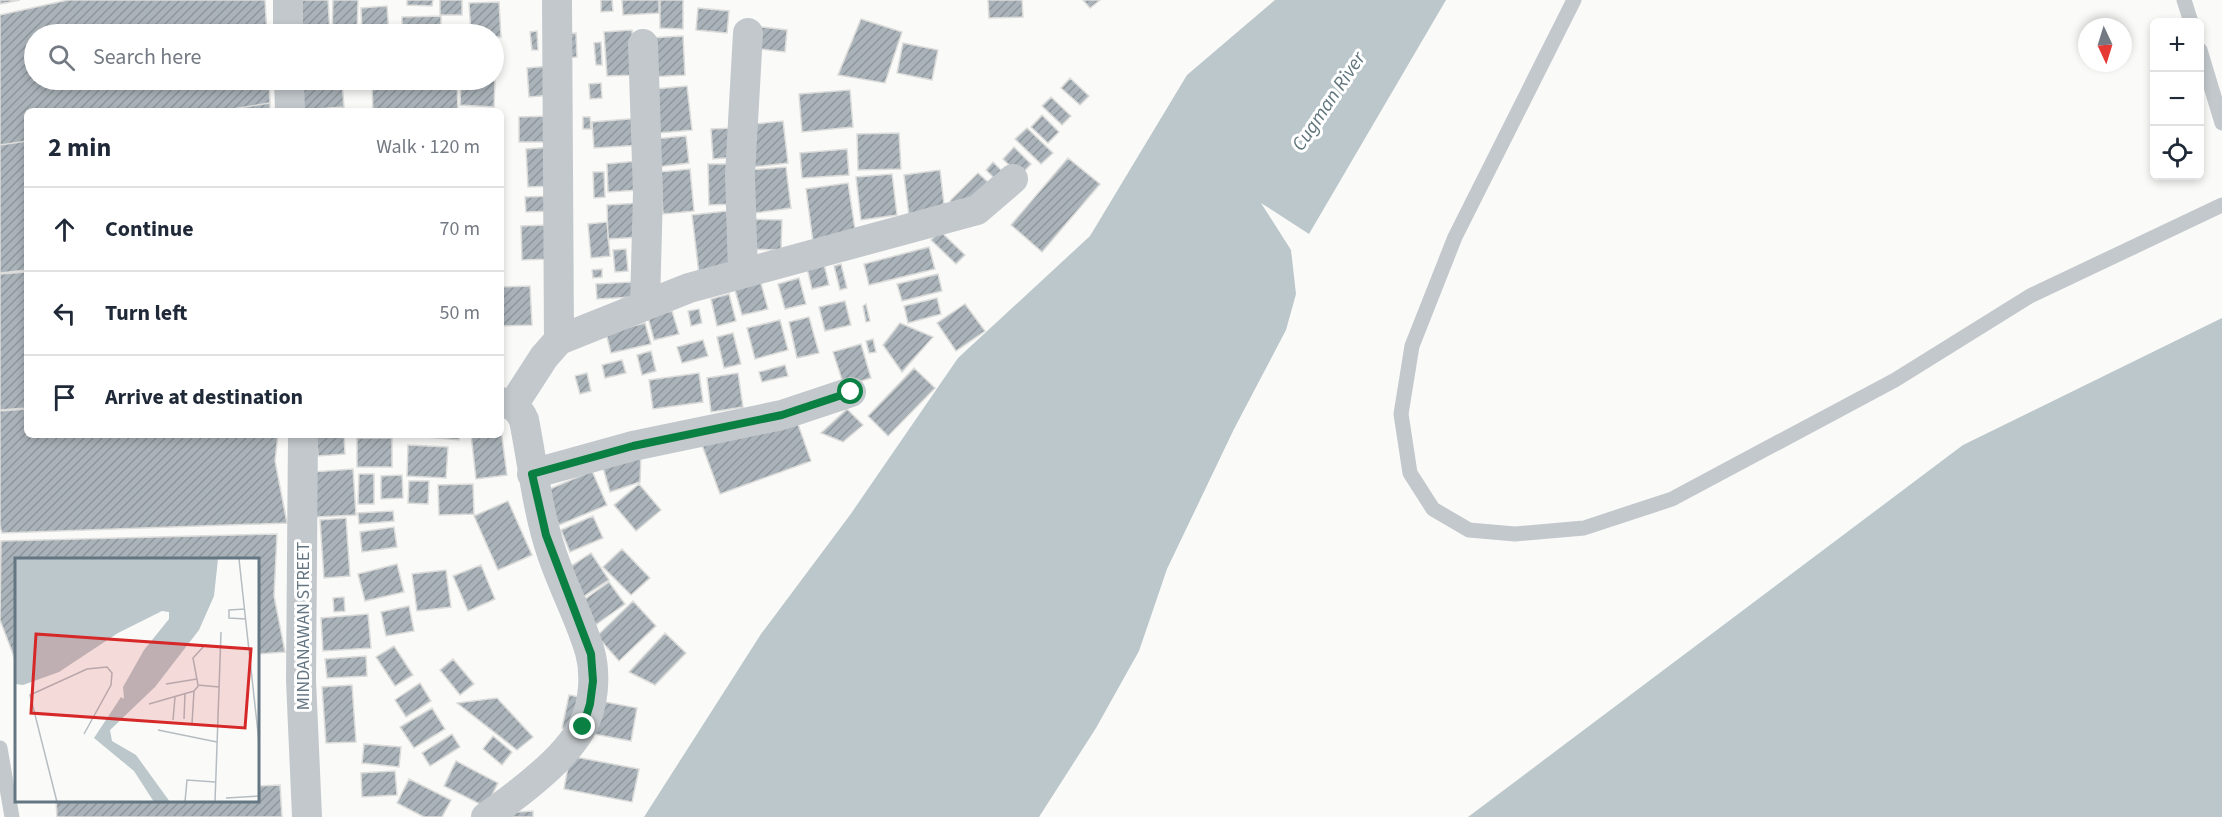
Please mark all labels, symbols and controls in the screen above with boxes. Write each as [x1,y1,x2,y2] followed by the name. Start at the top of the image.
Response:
[2078,18,2132,72] north arrow
[2150,18,2204,180] map controls
[2150,18,2204,72] button: +
[24,24,504,90] search box
[45,41,78,74] icon: search
[93,41,201,73] text: Search here
[1285,45,1373,157] water label: Cugman River
[2150,72,2204,126] button: −
[2150,126,2204,180] button: locate
[48,129,111,166] text: 2 min
[376,133,480,161] text: Walk · 120 m
[48,213,81,246] icon: ahead
[105,213,194,245] text: Continue
[440,215,480,243] text: 70 m
[48,297,81,330] icon: left
[105,297,187,329] text: Turn left
[440,299,480,327] text: 50 m
[837,378,863,404] route start
[48,381,81,414] icon: arrive
[105,381,303,413] text: Arrive at destination
[291,541,316,710] street label: MINDANAWAN STREET
[15,558,260,802] inset map
[569,713,595,739] route end

